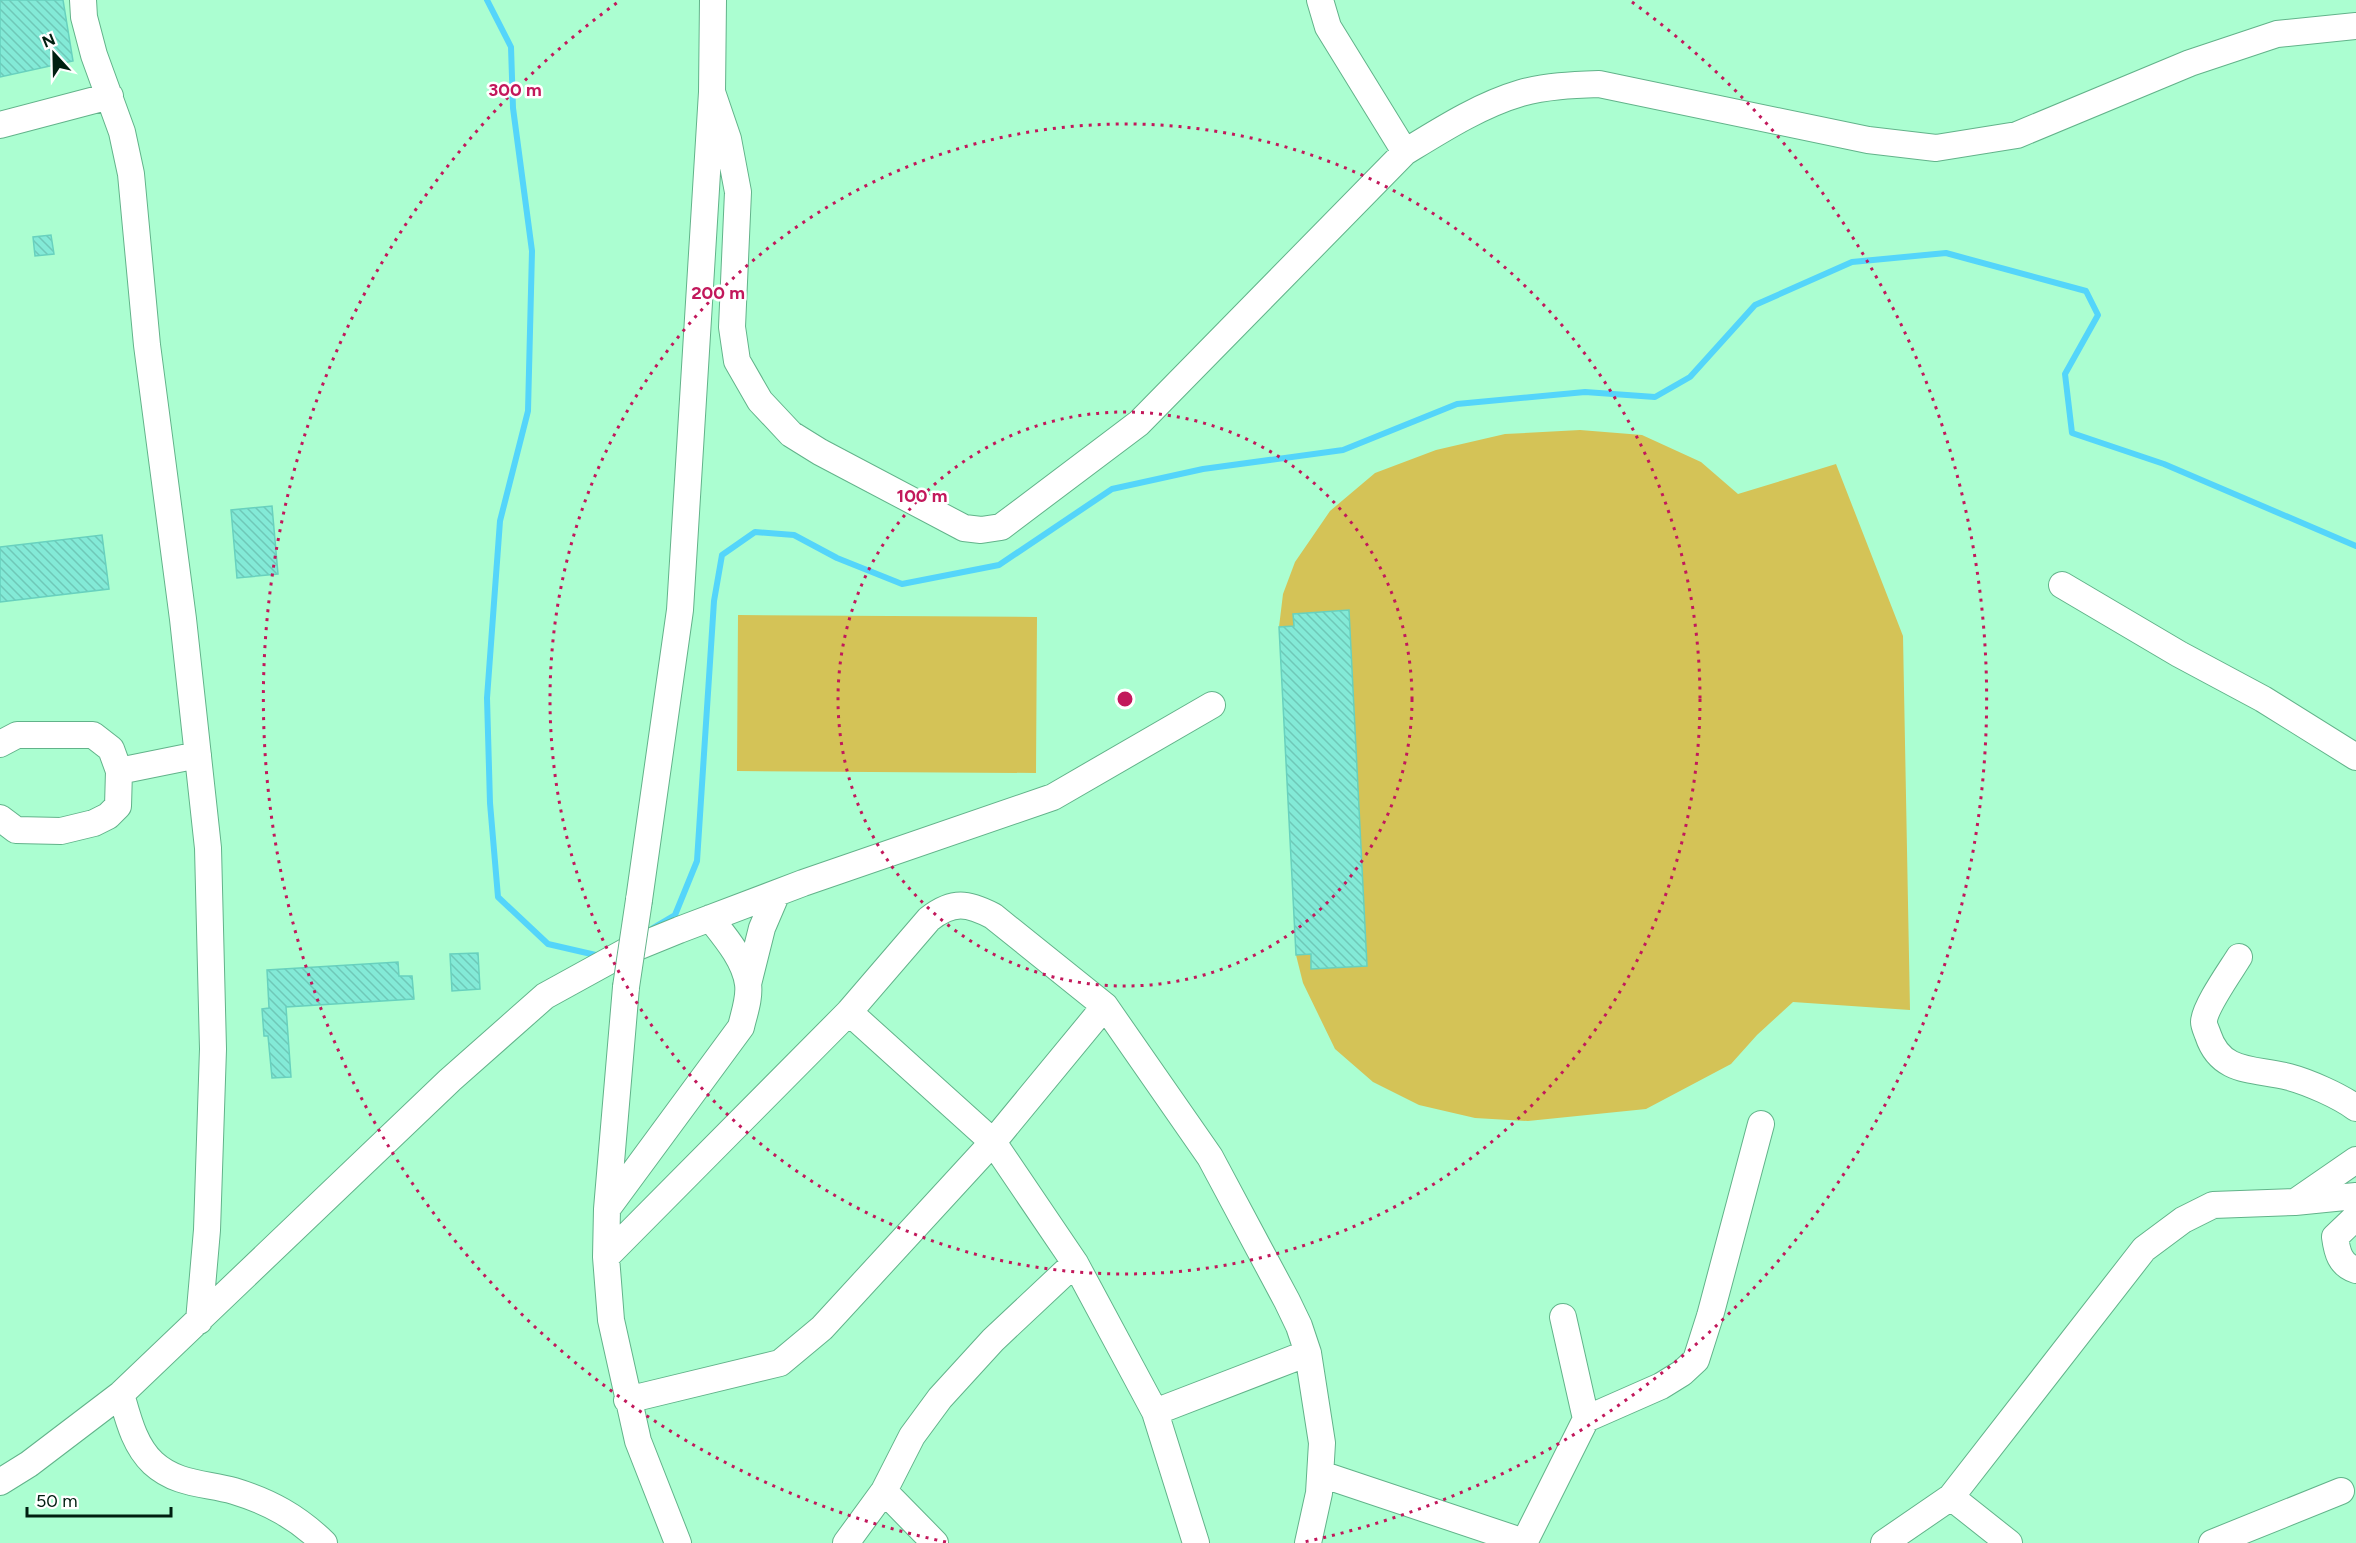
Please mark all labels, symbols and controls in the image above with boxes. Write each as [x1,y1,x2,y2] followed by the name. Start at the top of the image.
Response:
[24,24,84,84] north arrow
[39,29,58,52] text: N
[488,79,542,101] text: 300 m
[691,282,745,304] text: 200 m
[897,485,947,507] text: 100 m
[1115,689,1135,709] centre of rings
[27,1480,171,1518] scale bar
[36,1490,78,1512] text: 50 m

